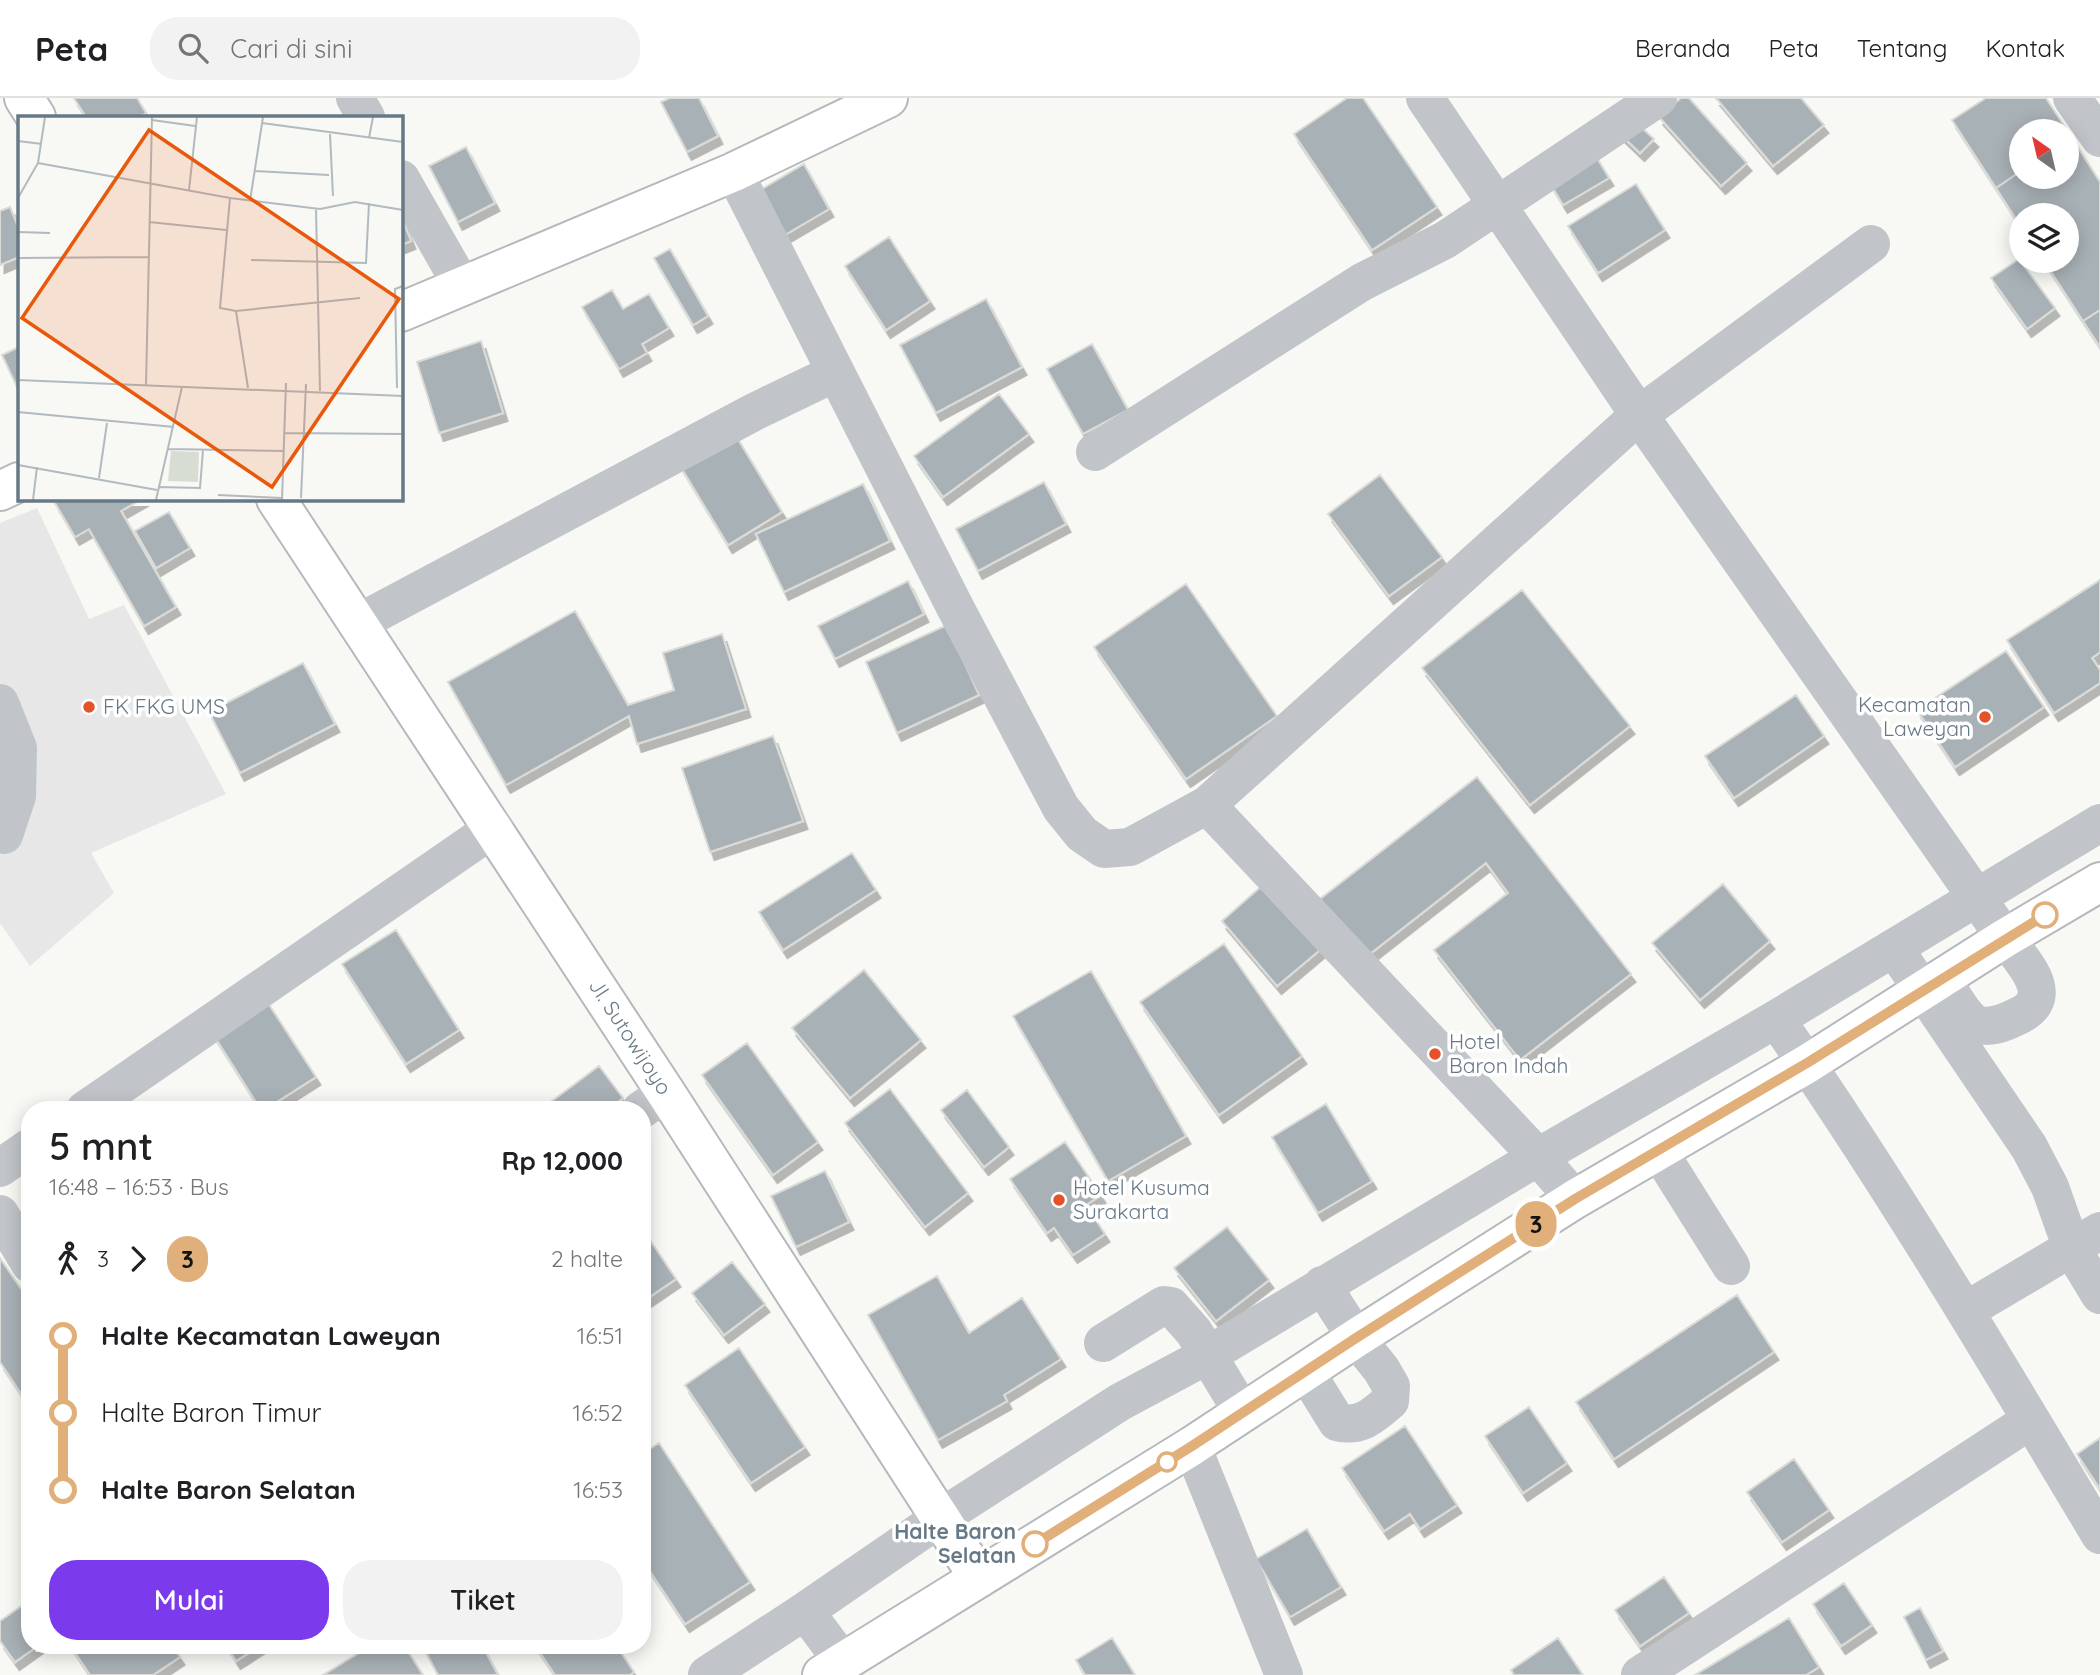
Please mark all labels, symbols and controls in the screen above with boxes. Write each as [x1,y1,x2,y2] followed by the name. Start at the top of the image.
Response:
[150,17,640,80] search box
[35,28,108,69] text: Peta
[174,29,212,67] icon: search
[230,32,352,65] text: Cari di sini
[1635,33,1731,63] text: Beranda
[1769,33,1819,63] text: Peta
[1857,33,1947,63] text: Tentang
[1985,33,2065,63] text: Kontak
[18,116,402,500] inset map
[2009,119,2079,189] north arrow
[2009,119,2079,273] map controls
[2009,203,2079,273] button: layers
[1858,691,1971,741] place label: Kecamatan Laweyan
[103,693,225,719] place label: FK FKG UMS
[81,699,97,715] marker: FK FKG UMS
[1977,709,1993,725] marker: Kecamatan Laweyan
[2032,902,2058,928] unlabelled marker
[584,974,678,1099] street label: Jl. Sutowijoyo
[1449,1028,1568,1078] place label: Hotel Baron Indah
[1427,1046,1443,1062] marker: Hotel Baron Indah
[49,1122,153,1170] text: 5 mnt
[502,1144,623,1177] text: Rp 12,000
[49,1172,229,1201] text: 16:48 – 16:53 · Bus
[1073,1174,1210,1224] place label: Hotel Kusuma Surakarta
[1051,1192,1067,1208] marker: Hotel Kusuma Surakarta
[1513,1201,1559,1247] line badge: 3
[1530,1209,1542,1239] text: 3
[49,1240,87,1278] icon: walk
[119,1240,157,1278] icon: forward
[97,1244,109,1273] text: 3
[181,1244,194,1274] text: 3
[551,1244,623,1273] text: 2 halte
[101,1319,441,1352] text: Halte Kecamatan Laweyan
[577,1321,623,1350] text: 16:51
[101,1396,322,1429] text: Halte Baron Timur
[573,1398,623,1427] text: 16:52
[1157,1452,1177,1472] unlabelled marker
[101,1473,356,1506] text: Halte Baron Selatan
[573,1475,623,1504] text: 16:53
[894,1518,1016,1568] place label: Halte Baron Selatan
[1022,1531,1048,1557] marker: Halte Baron Selatan
[49,1560,329,1640] button: Mulai
[343,1560,623,1640] button: Tiket

